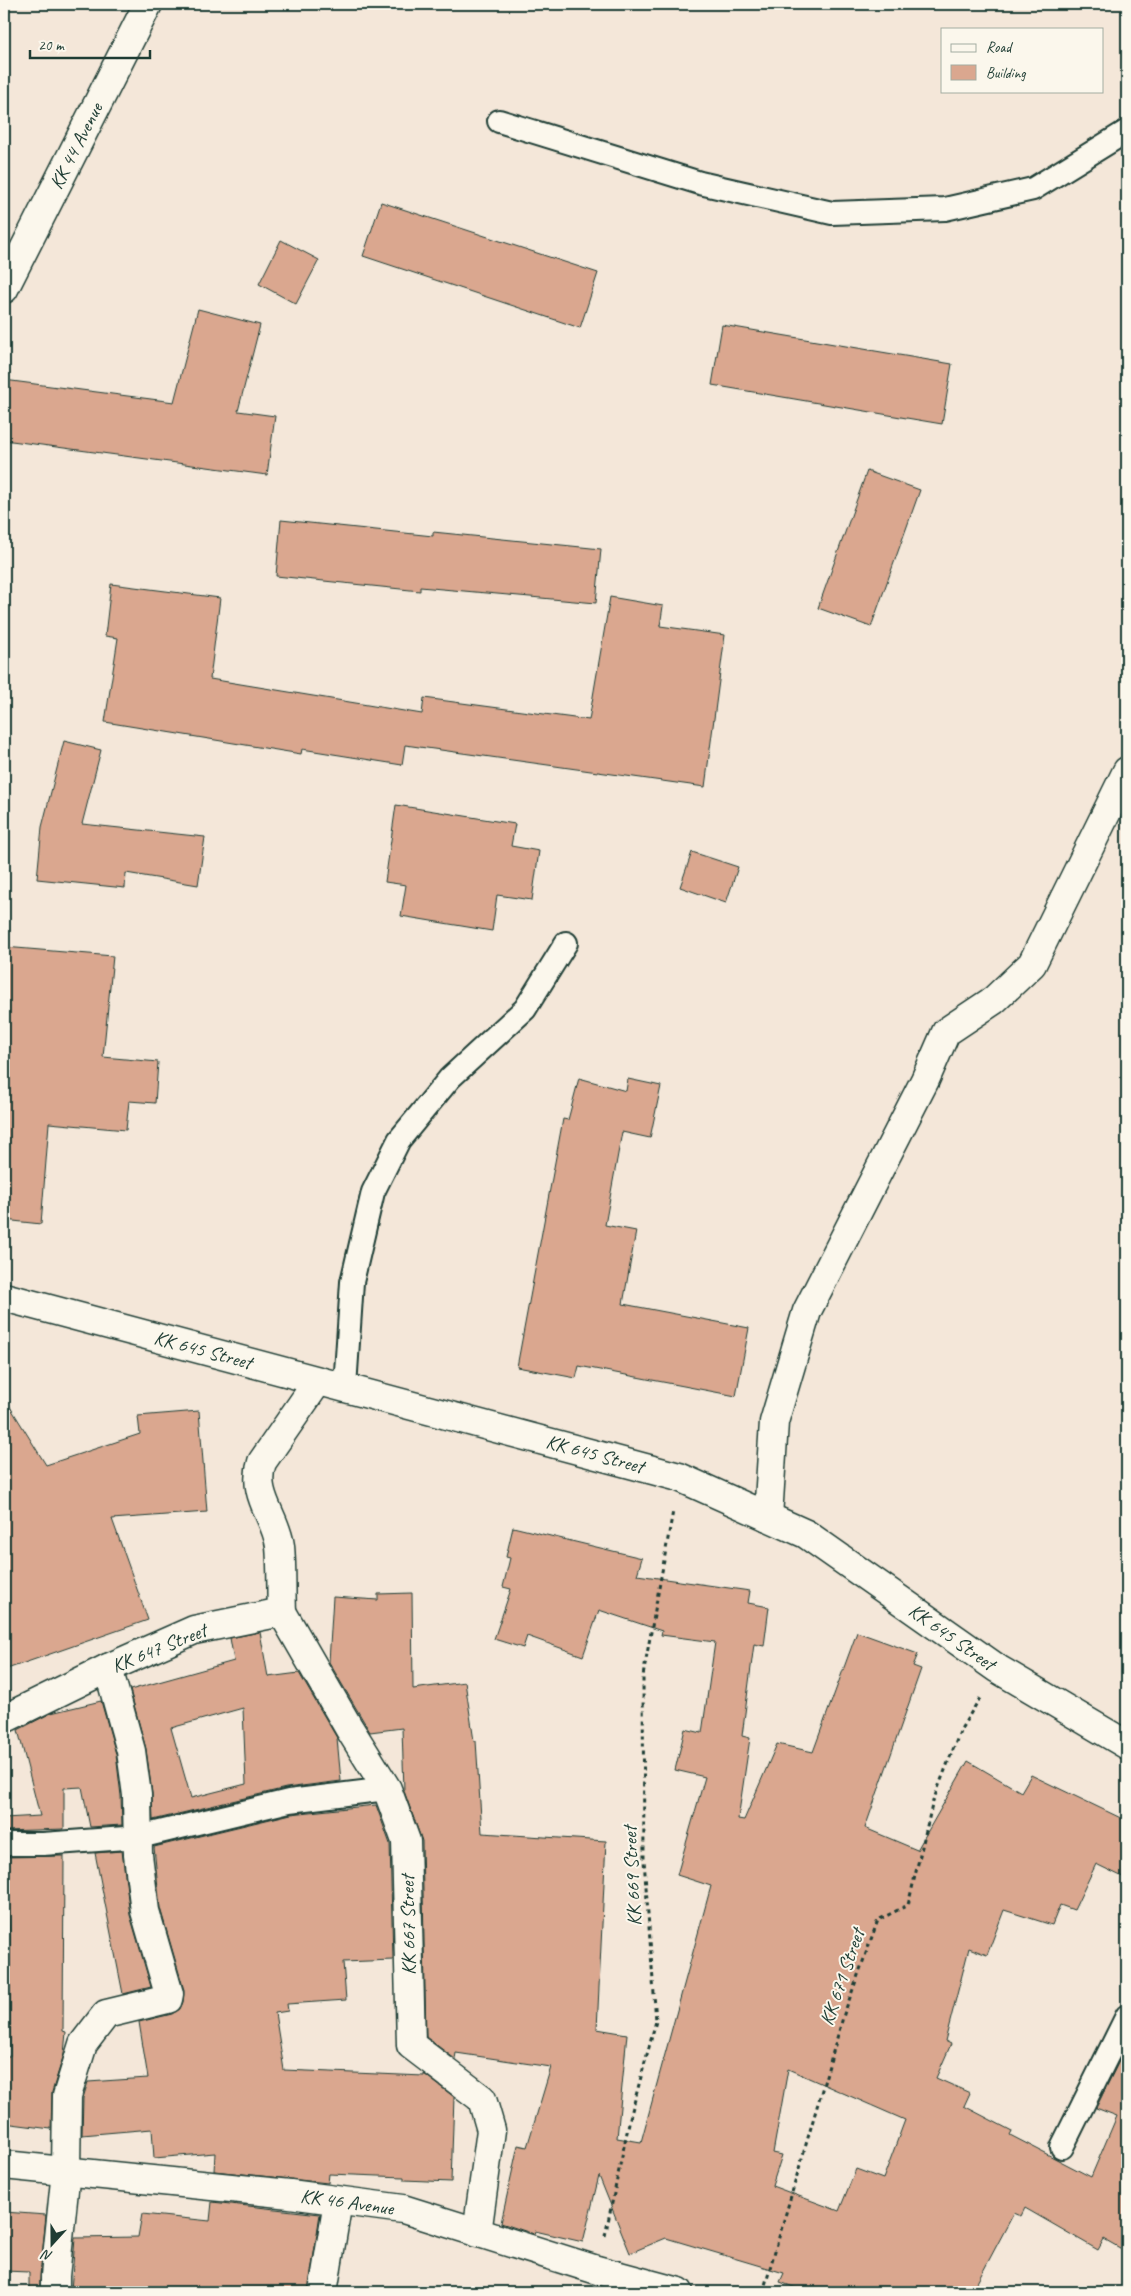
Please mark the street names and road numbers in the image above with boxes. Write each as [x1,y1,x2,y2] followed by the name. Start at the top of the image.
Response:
[44,97,109,193] street label: KK 44 Avenue
[151,1325,258,1376] street label: KK 645 Street
[543,1429,650,1480] street label: KK 645 Street
[904,1598,1003,1678] street label: KK 645 Street
[108,1616,213,1678] street label: KK 647 Street
[617,1822,647,1927] street label: KK 669 Street
[395,1871,421,1975] street label: KK 667 Street
[814,1922,871,2028] street label: KK 671 Street
[299,2183,397,2221] street label: KK 46 Avenue

